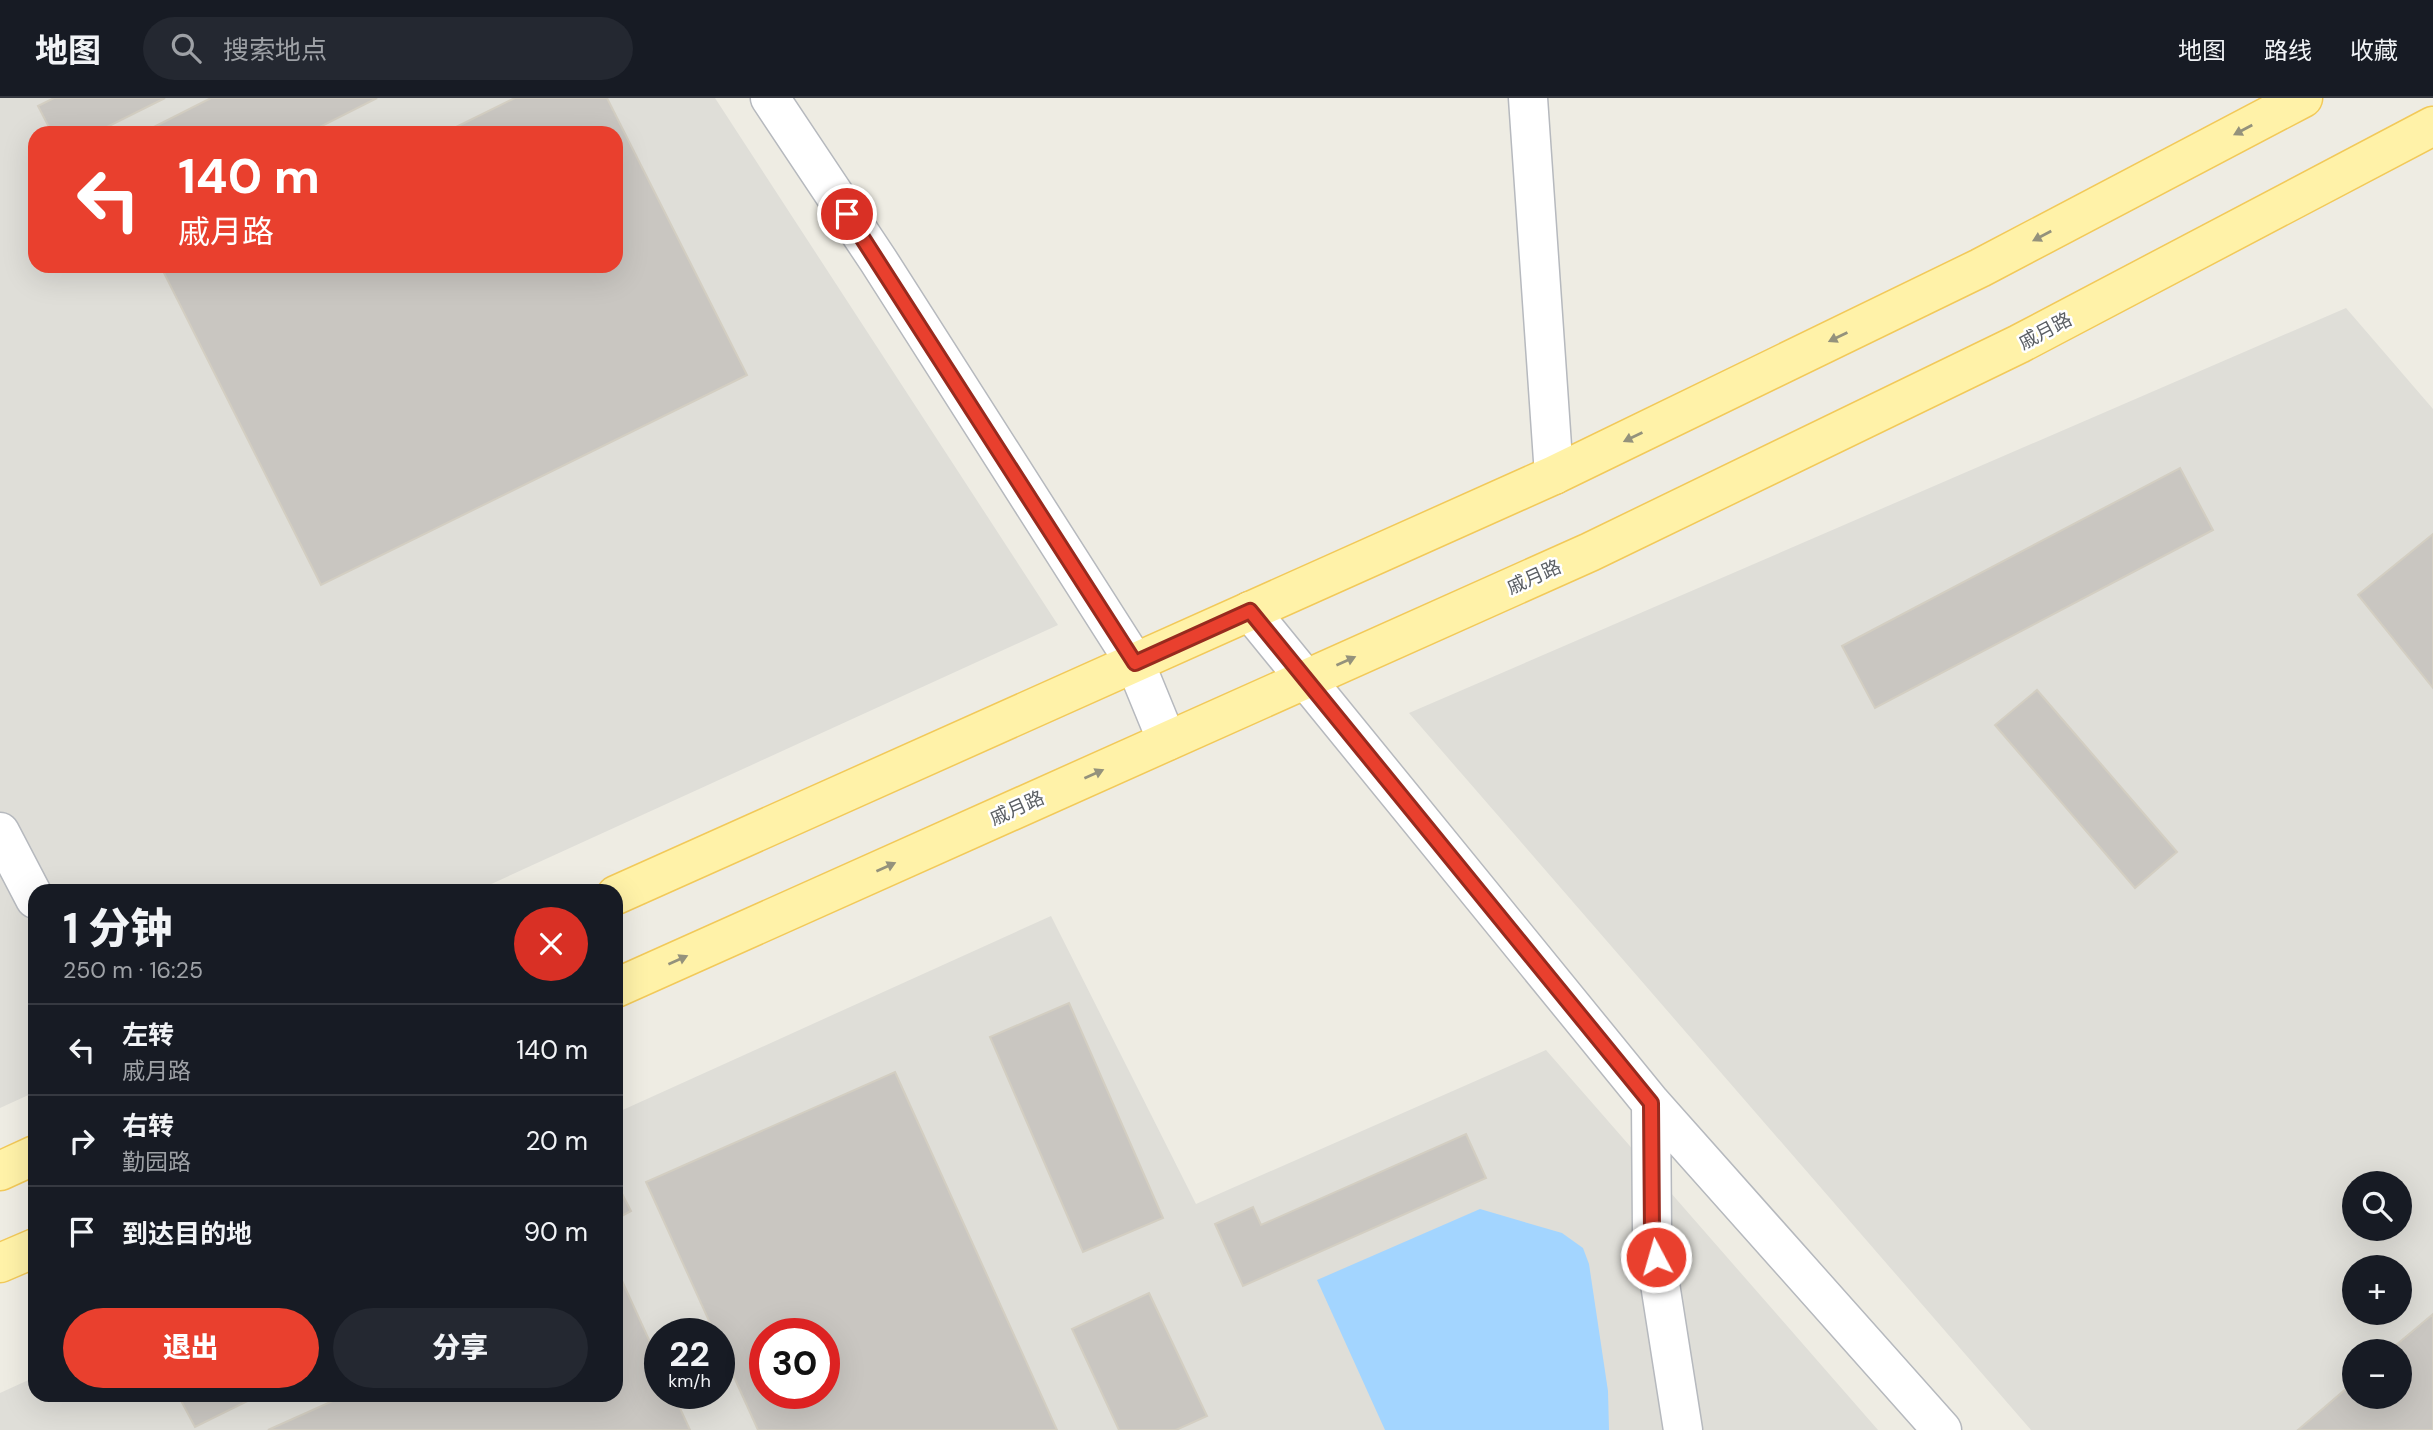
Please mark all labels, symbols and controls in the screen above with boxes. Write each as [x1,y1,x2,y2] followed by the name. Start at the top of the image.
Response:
[143,17,633,80] search box
[35,29,101,72] text: 地图
[167,29,205,67] icon: search
[223,33,327,67] text: 搜索地点
[2178,35,2226,66] text: 地图
[2264,35,2312,66] text: 路线
[2350,35,2398,66] text: 收藏
[2233,124,2253,136] one-way arrow
[178,144,320,208] text: 140 m
[63,154,154,245] icon: left
[817,184,877,244] pin
[828,195,866,233] icon: arrive
[178,211,274,253] text: 戚月路
[2032,230,2052,242] one-way arrow
[2014,307,2076,355] street label: 戚月路
[1828,332,1848,343] one-way arrow
[1623,431,1643,442] one-way arrow
[1503,554,1565,600] street label: 戚月路
[1336,655,1356,667] one-way arrow
[1083,768,1104,779] one-way arrow
[986,785,1048,831] street label: 戚月路
[876,861,896,873] one-way arrow
[63,901,172,956] text: 1 分钟
[514,907,588,981] button: close
[668,954,688,966] one-way arrow
[63,955,203,985] text: 250 m · 16:25
[122,1018,174,1052] text: 左转
[63,1031,101,1069] icon: left
[516,1033,588,1067] text: 140 m
[122,1056,191,1086] text: 戚月路
[122,1109,174,1143] text: 右转
[63,1122,101,1160] icon: right
[525,1124,588,1158] text: 20 m
[122,1147,191,1177] text: 勤园路
[2342,1171,2412,1409] map controls
[2342,1171,2412,1241] button: search
[63,1213,101,1251] icon: arrive
[524,1215,588,1249] text: 90 m
[122,1217,252,1251] text: 到达目的地
[1619,1220,1693,1294] position arrow
[2342,1255,2412,1325] button: +
[63,1308,319,1388] button: 退出
[333,1308,588,1388] button: 分享
[749,1318,840,1409] speed limit sign: 30
[669,1331,710,1377] text: 22
[2342,1339,2412,1409] button: −
[668,1369,711,1393] text: km/h

